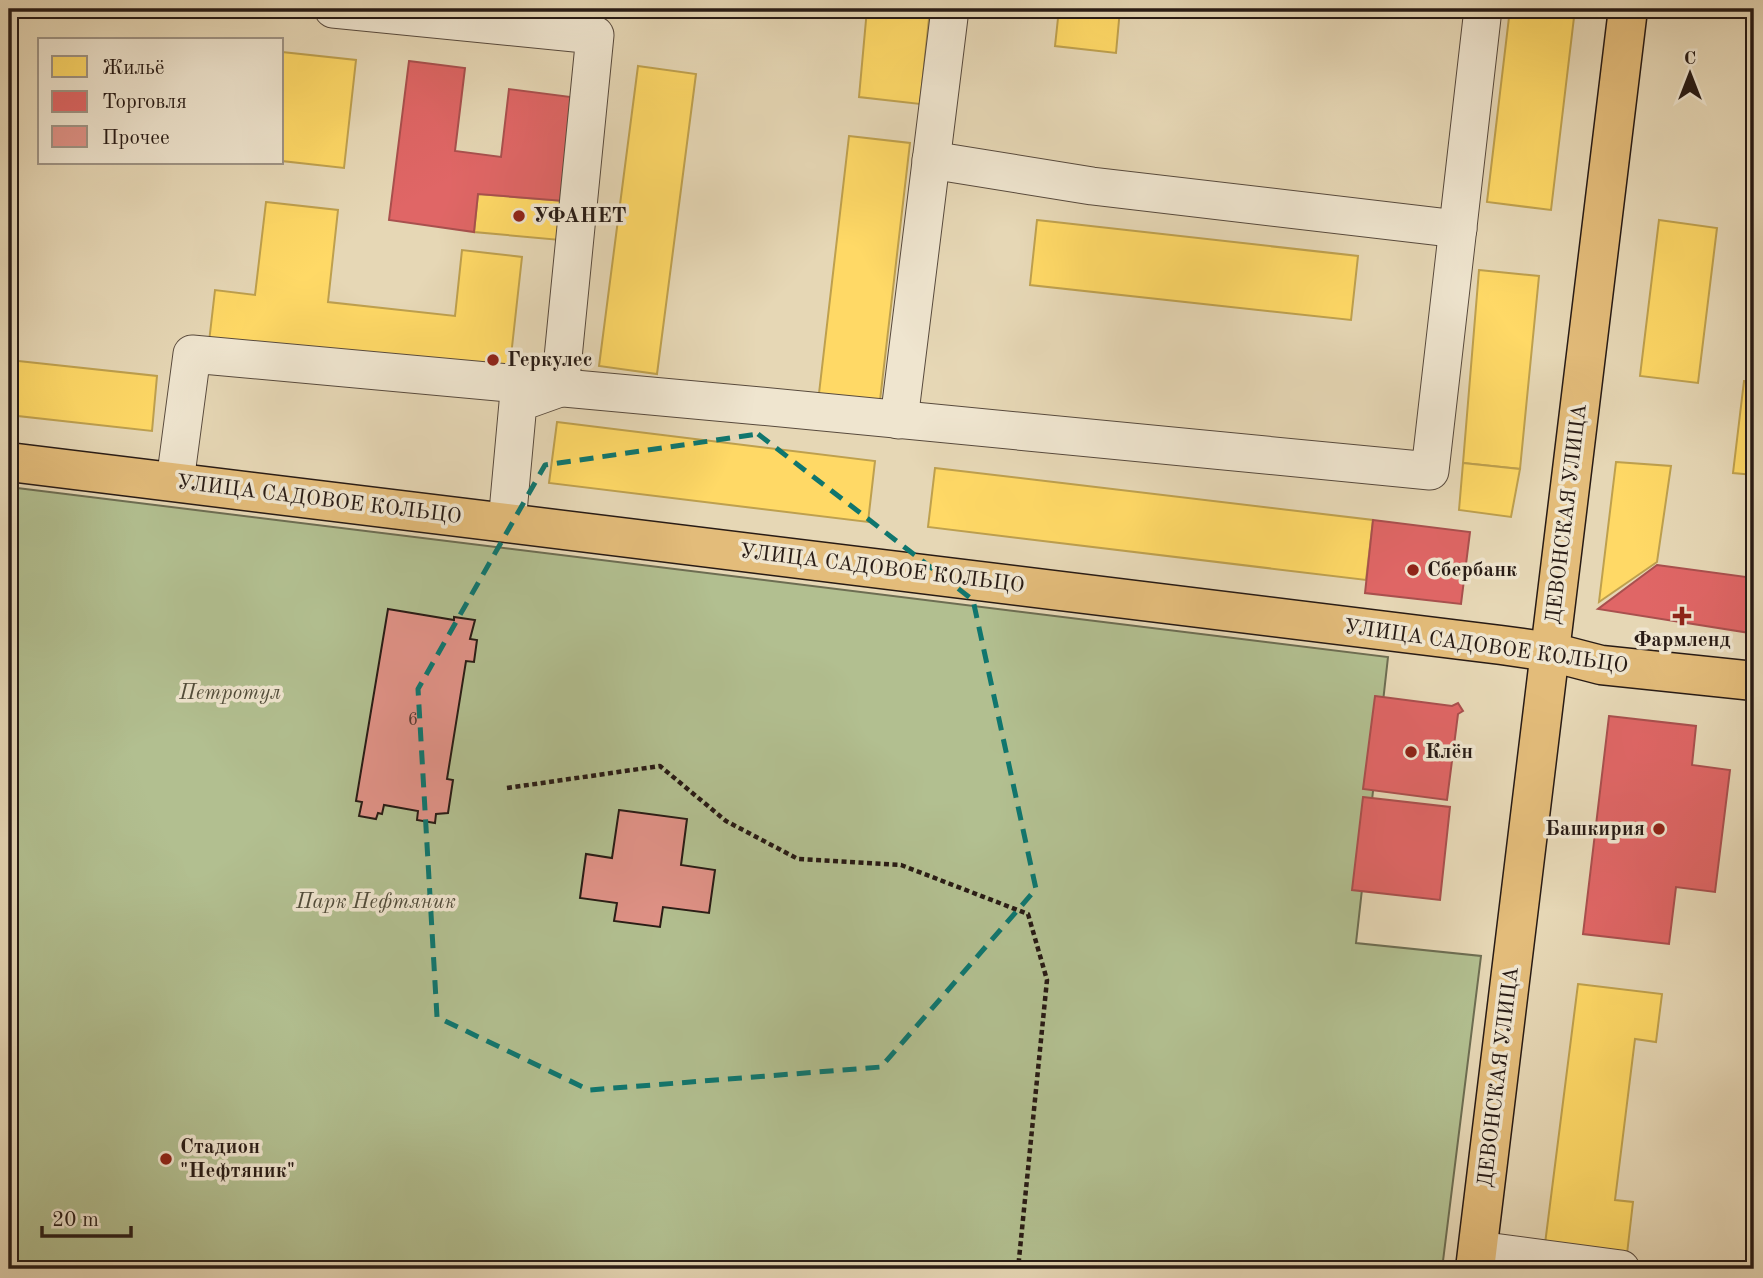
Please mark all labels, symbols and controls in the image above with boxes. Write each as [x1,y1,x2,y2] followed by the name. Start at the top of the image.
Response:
[38,38,284,164] legend
[1654,38,1724,108] north arrow
[1684,50,1696,69] text: С
[102,58,165,79] text: Жильё
[102,92,187,113] text: Торговля
[102,128,170,149] text: Прочее
[533,206,627,227] place label: УФАНЕТ
[511,208,527,224] marker: УФАНЕТ
[507,350,593,371] place label: Геркулес
[485,352,501,368] marker: Геркулес
[1543,403,1591,625] street label: ДЕВОНСКАЯ УЛИЦА
[175,472,463,528] street label: УЛИЦА САДОВОЕ КОЛЬЦО
[738,541,1026,597] street label: УЛИЦА САДОВОЕ КОЛЬЦО
[1427,560,1517,581] place label: Сбербанк
[1405,562,1421,578] marker: Сбербанк
[1674,608,1690,624] marker: Фармленд
[1343,617,1629,677] street label: УЛИЦА САДОВОЕ КОЛЬЦО
[1633,630,1731,651] place label: Фармленд
[178,683,281,704] park label: Петротул
[408,711,418,729] house number: 6
[1425,742,1473,763] place label: Клён
[1403,744,1419,760] marker: Клён
[1545,819,1645,840] place label: Башкирия
[1651,821,1667,837] marker: Башкирия
[295,892,456,913] park label: Парк Нефтяник
[1475,966,1523,1188] street label: ДЕВОНСКАЯ УЛИЦА
[180,1137,295,1182] place label: Стадион "Нефтяник"
[158,1151,174,1167] marker: Стадион "Нефтяник"
[42,1194,131,1238] scale bar
[52,1210,99,1231] text: 20 m

